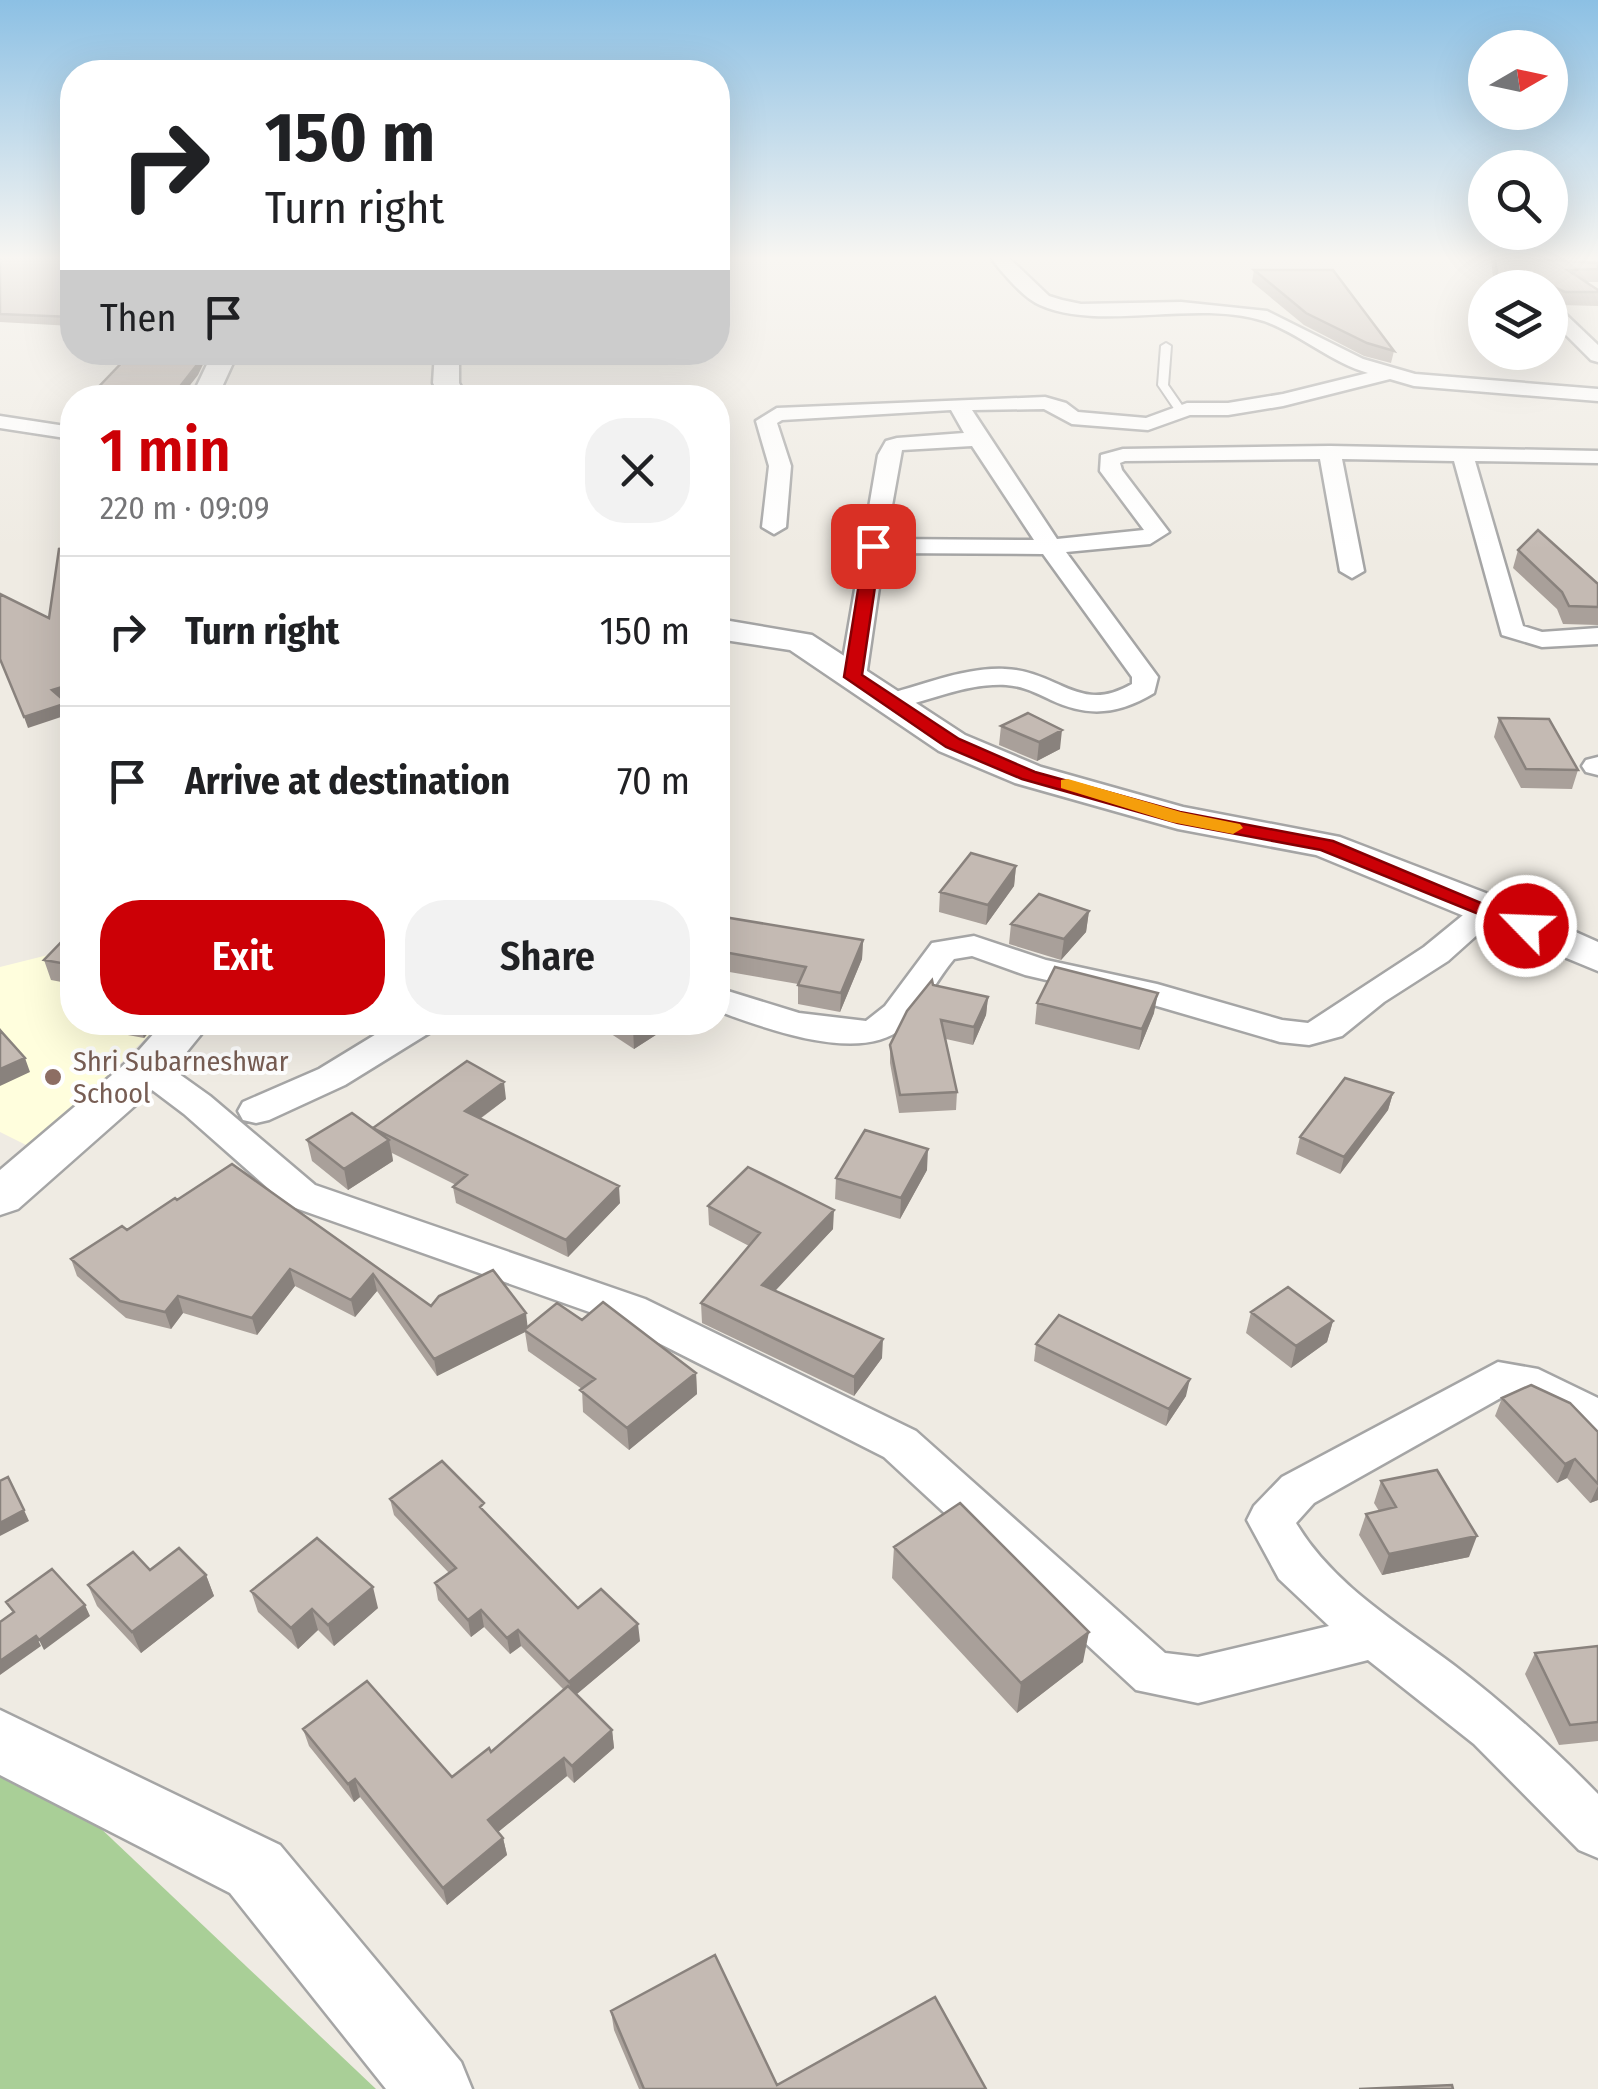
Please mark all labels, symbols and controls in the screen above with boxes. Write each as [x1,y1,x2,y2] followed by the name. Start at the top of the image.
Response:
[1468,30,1568,130] north arrow
[1468,30,1568,370] map controls
[265,96,435,180] text: 150 m
[100,100,230,230] icon: right
[1468,150,1568,250] button: search
[265,181,444,235] text: Turn right
[1468,270,1568,370] button: layers
[196,290,251,345] icon: arrive
[100,295,176,341] text: Then
[100,415,231,487] text: 1 min
[585,418,690,523] button: close
[100,489,270,527] text: 220 m · 09:09
[831,504,916,589] pin
[846,519,901,574] icon: arrive
[100,604,155,659] icon: right
[185,608,339,654] text: Turn right
[600,608,690,654] text: 150 m
[100,754,155,809] icon: arrive
[185,758,510,804] text: Arrive at destination
[617,758,690,804] text: 70 m
[1474,874,1578,978] position arrow
[100,900,385,1015] button: Exit
[405,900,690,1015] button: Share
[73,1045,289,1110] place label: Shri Subarneshwar School
[42,1066,64,1088] marker: Shri Subarneshwar School

